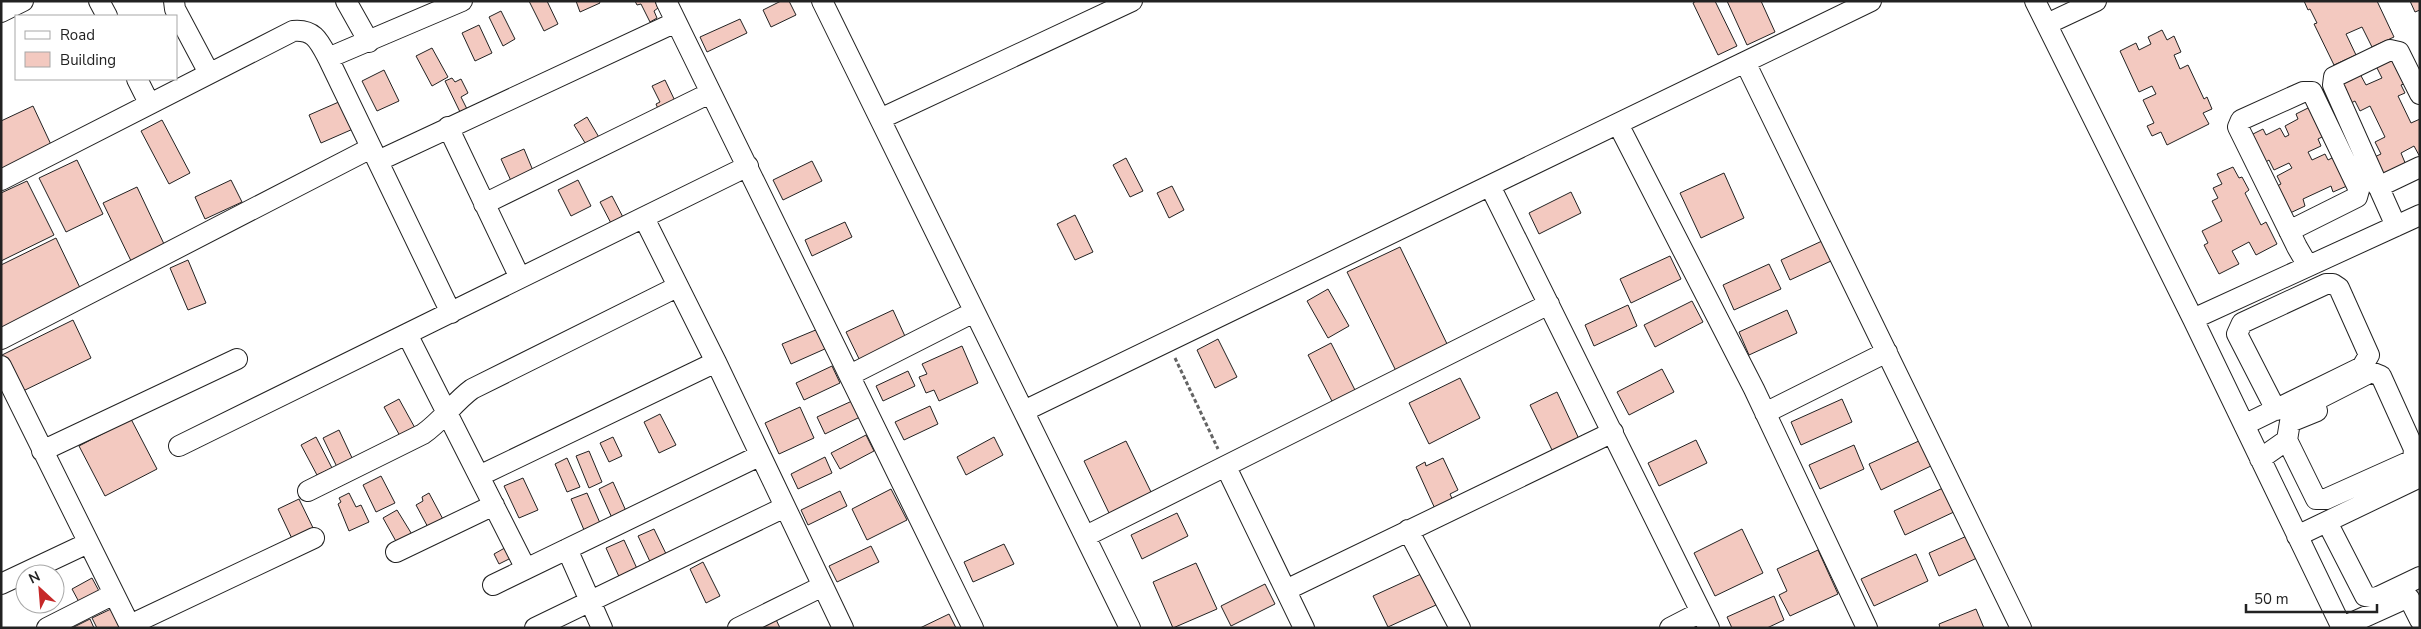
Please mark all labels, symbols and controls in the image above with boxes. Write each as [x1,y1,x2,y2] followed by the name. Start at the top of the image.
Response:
[15,15,178,80] legend
[60,25,95,45] text: Road
[60,50,116,70] text: Building
[15,564,65,614] north arrow
[26,567,43,589] text: N
[2246,582,2377,614] scale bar
[2254,589,2289,609] text: 50 m

